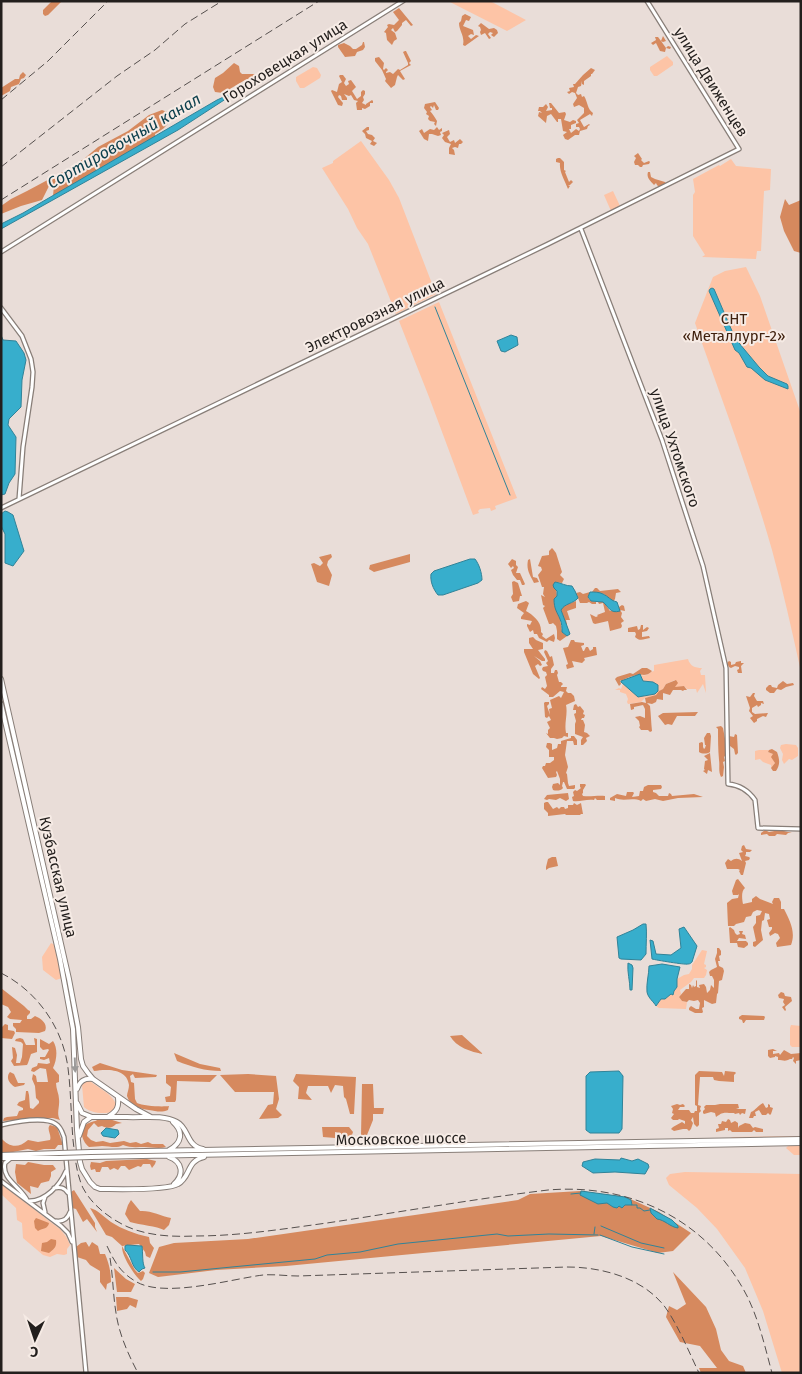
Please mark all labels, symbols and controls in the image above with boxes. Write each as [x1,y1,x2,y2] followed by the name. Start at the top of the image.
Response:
[219,15,351,107] street label: Гороховецкая улица
[670,24,752,140] street label: улица Движенцев
[44,89,204,193] water label: Сортировочный канал
[303,274,447,356] street label: Электровозная улица
[683,310,785,345] park label: СНТ «Металлург-2»
[646,386,704,510] street label: улица Ухтомского
[35,815,81,939] street label: Кузбасская улица
[71,1057,79,1073] one-way arrow
[335,1129,467,1149] street label: Московское шоссе
[10,1314,60,1364] north arrow
[30,1343,39,1360] text: С

